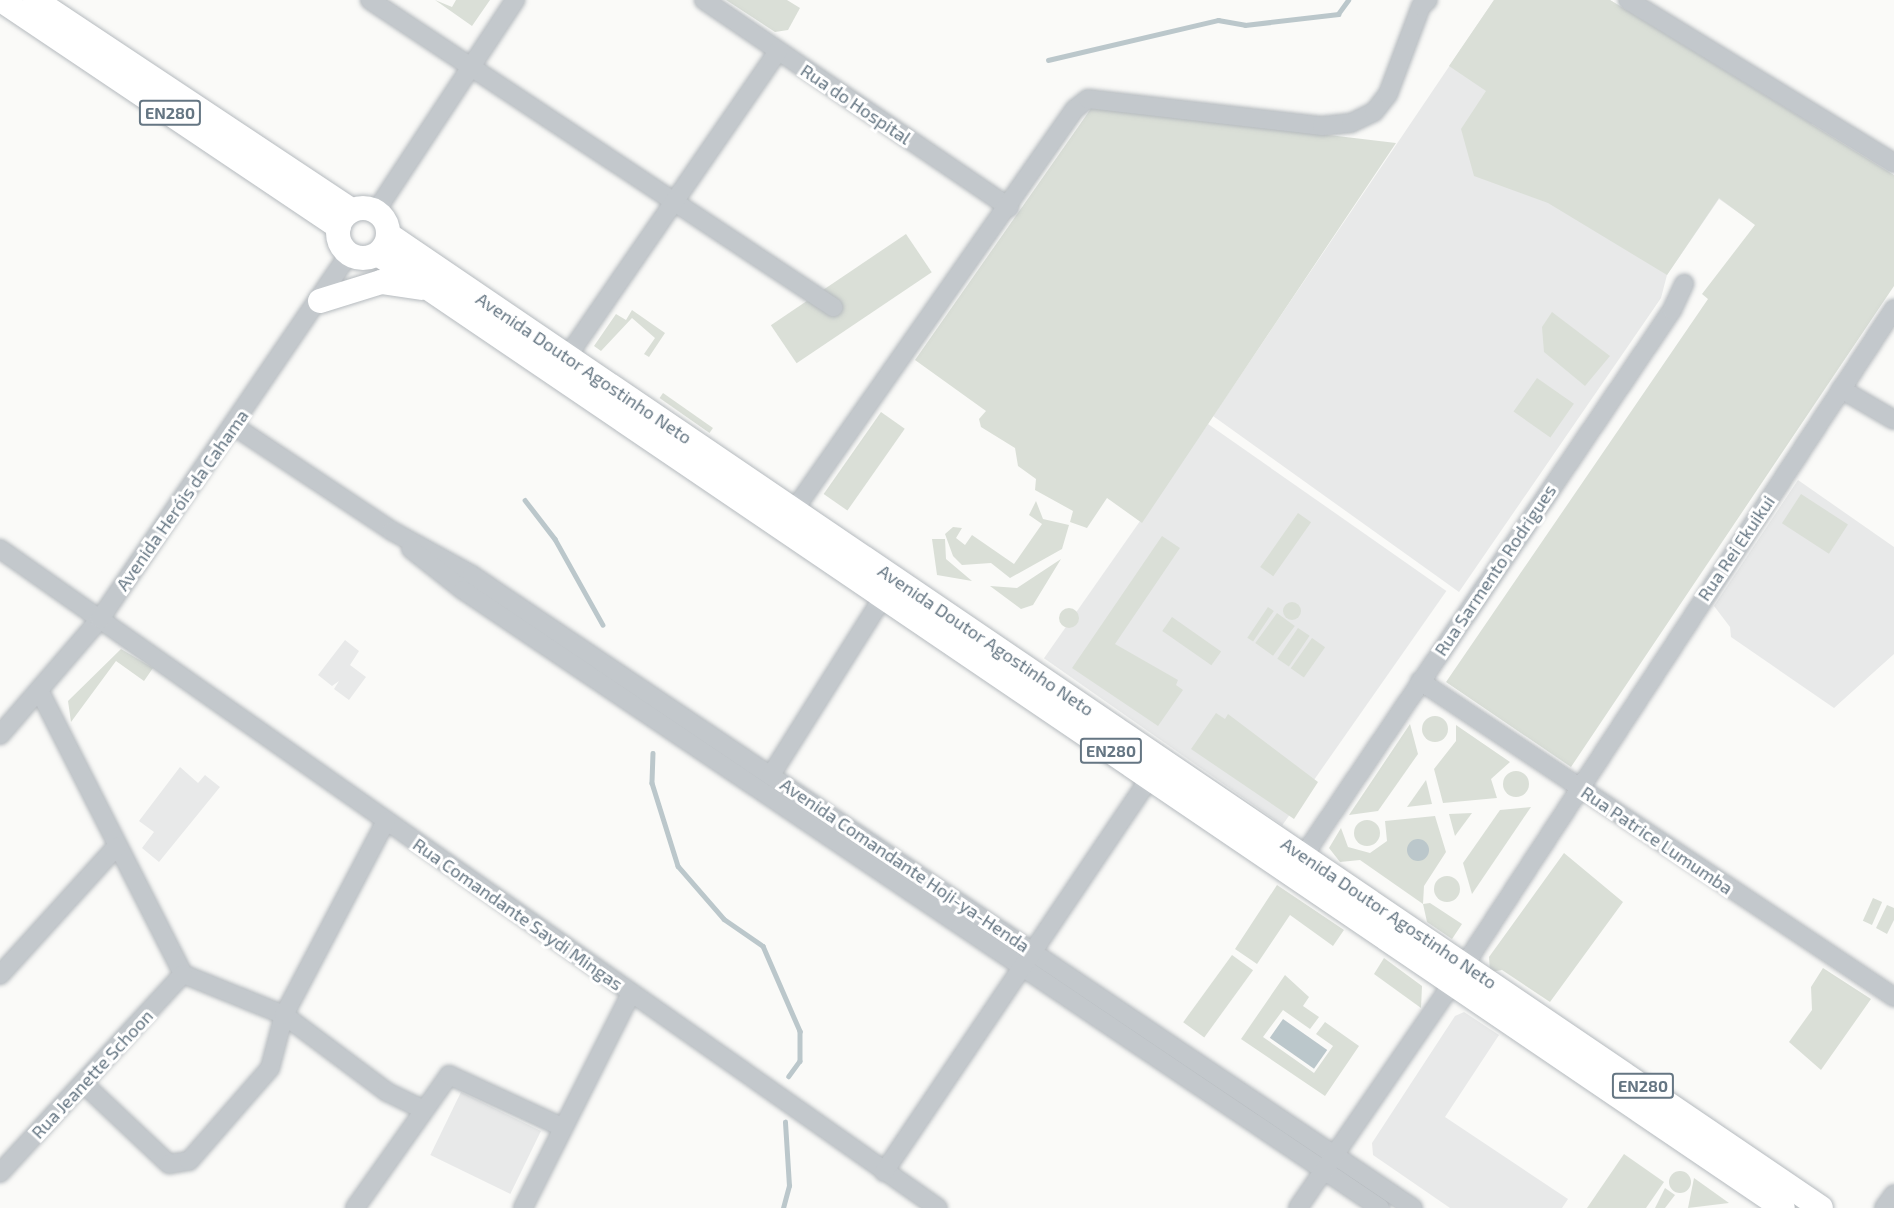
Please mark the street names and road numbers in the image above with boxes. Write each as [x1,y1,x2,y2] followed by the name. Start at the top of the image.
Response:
[797,59,915,149] street label: Rua do Hospital
[138,100,201,126] road number: EN280
[472,287,696,449] street label: Avenida Doutor Agostinho Neto
[111,405,253,595] street label: Avenida Heróis da Cahama
[1430,480,1560,660] street label: Rua Sarmento Rodrigues
[1693,491,1779,605] street label: Rua Rei Ekuikui
[874,559,1098,721] street label: Avenida Doutor Agostinho Neto
[1080,738,1142,764] road number: EN280
[776,773,1034,957] street label: Avenida Comandante Hoji-ya-Henda
[1577,781,1737,899] street label: Rua Patrice Lumumba
[1277,832,1501,994] street label: Avenida Doutor Agostinho Neto
[409,833,627,995] street label: Rua Comandante Saydi Mingas
[27,1005,157,1143] street label: Rua Jeanette Schoon
[1612,1073,1674,1099] road number: EN280

